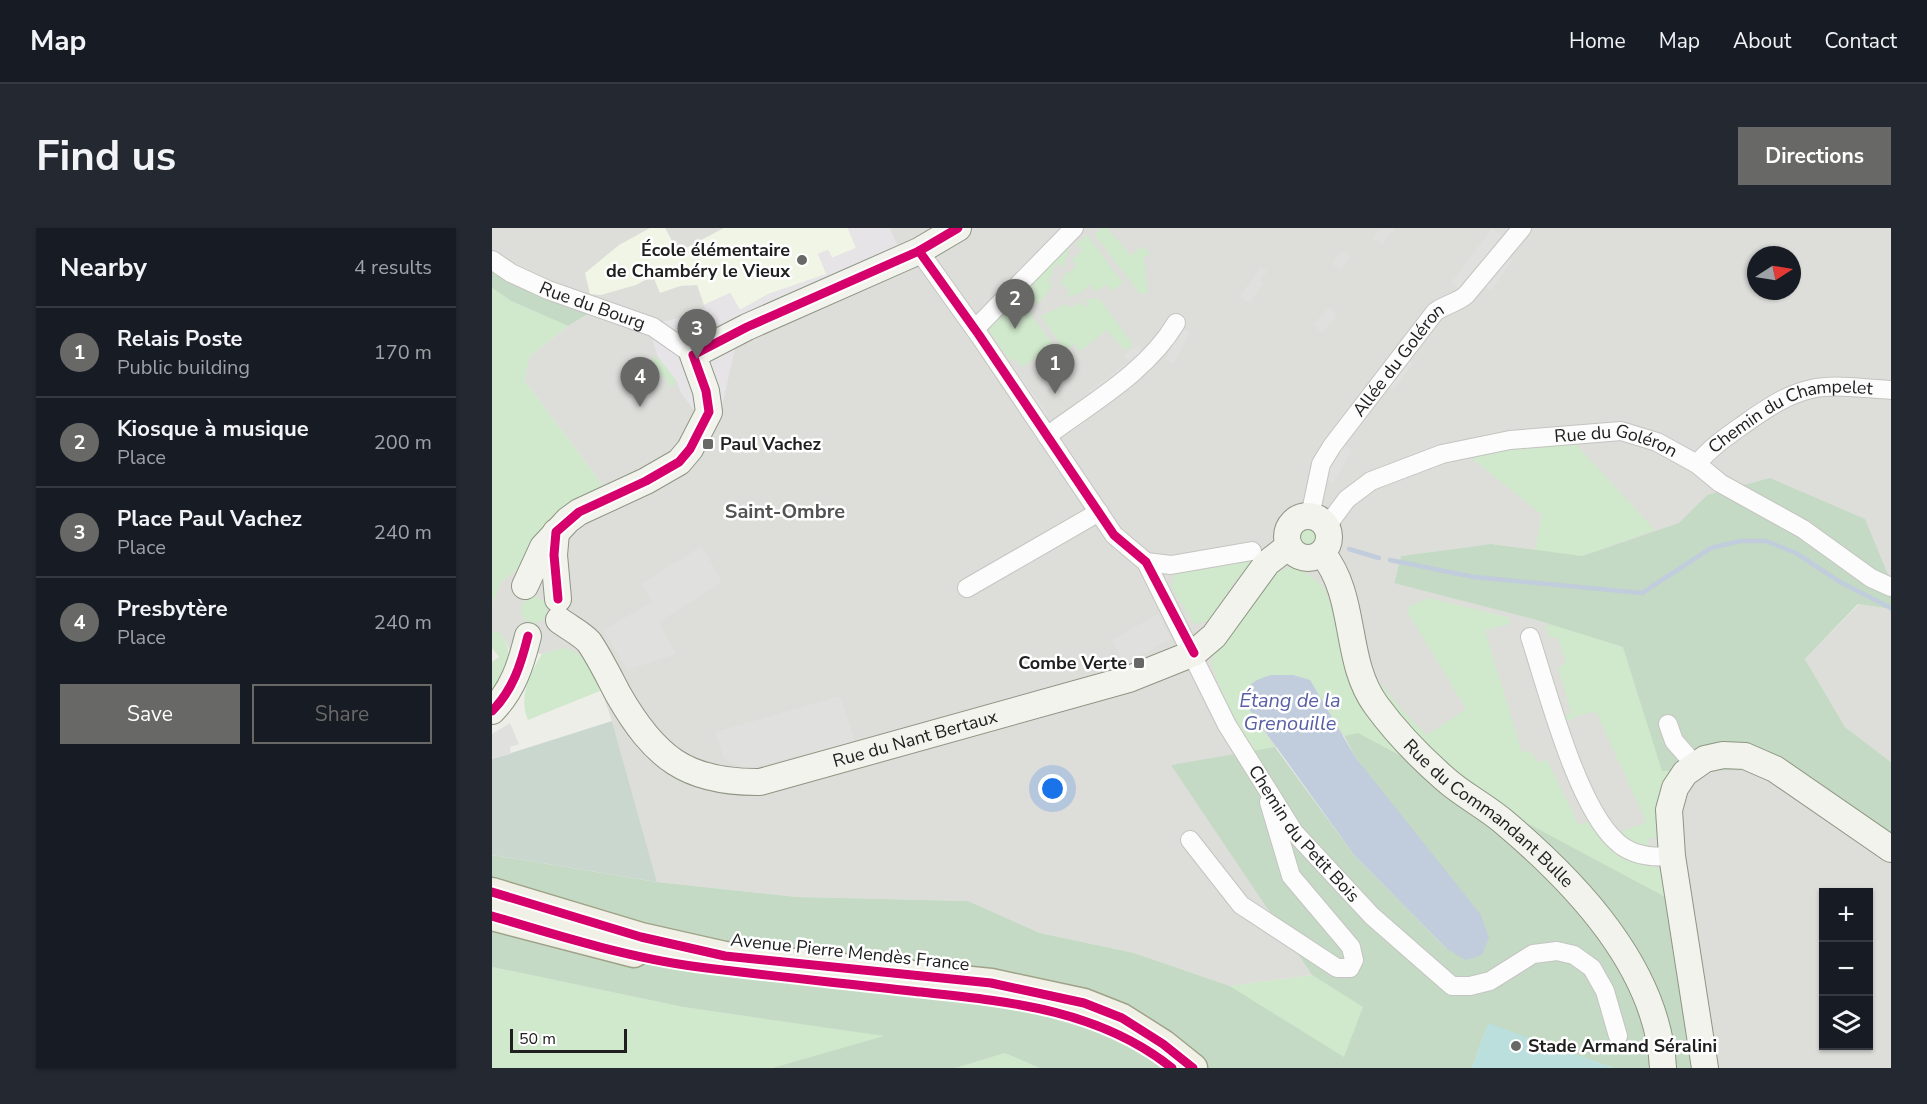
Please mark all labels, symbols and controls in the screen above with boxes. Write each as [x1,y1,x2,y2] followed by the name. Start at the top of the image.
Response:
[30,22,86,60] text: Map
[1569,27,1626,55] text: Home
[1659,27,1700,55] text: Map
[1733,27,1791,55] text: About
[1824,27,1897,55] text: Contact
[1738,127,1891,185] button: Directions
[36,128,176,185] text: Find us
[606,238,790,283] place label: École élémentaire de Chambéry le Vieux
[1747,246,1801,300] north arrow
[60,250,147,285] text: Nearby
[795,253,809,267] marker: École élémentaire de Chambéry le Vieux
[354,254,432,281] text: 4 results
[536,276,649,335] street label: Rue du Bourg
[996,279,1034,329] pin: 2
[1347,297,1449,422] street label: Allée du Goléron
[678,310,716,359] pin: 3
[117,324,242,354] text: Relais Poste
[74,339,86,366] text: 1
[374,339,432,366] text: 170 m
[1036,344,1074,394] pin: 1
[117,354,250,381] text: Public building
[620,358,660,407] pin: 4
[1703,375,1874,459] street label: Chemin du Champelet
[117,414,309,444] text: Kiosque à musique
[1553,418,1682,463] street label: Rue du Goléron
[74,429,86,456] text: 2
[374,429,432,456] text: 200 m
[720,432,821,456] place label: Paul Vachez
[701,437,715,451] marker: Paul Vachez
[117,444,166,471] text: Place
[725,498,845,525] district label: Saint-Ombre
[117,504,302,534] text: Place Paul Vachez
[74,519,86,546] text: 3
[374,519,432,546] text: 240 m
[117,534,166,561] text: Place
[117,594,228,624] text: Presbytère
[74,609,86,636] text: 4
[374,609,432,636] text: 240 m
[117,624,166,651] text: Place
[1018,651,1127,675] place label: Combe Verte
[1132,656,1146,670] marker: Combe Verte
[60,684,240,744] button: Save
[252,684,432,744] button: Share
[1239,687,1341,737] water label: Étang de la Grenouille
[830,704,1000,773] street label: Rue du Nant Bertaux
[1398,734,1579,893] street label: Rue du Commandant Bulle
[1243,760,1365,907] street label: Chemin du Petit Bois
[1038,774,1067,803] your location
[1819,888,1873,1050] map controls
[1819,888,1873,942] button: +
[729,928,971,976] street label: Avenue Pierre Mendès France
[1819,942,1873,996] button: −
[1819,996,1873,1050] button: layers
[510,1026,627,1054] scale bar
[519,1028,556,1050] text: 50 m
[1528,1034,1717,1058] place label: Stade Armand Séralini
[1509,1039,1523,1053] marker: Stade Armand Séralini

